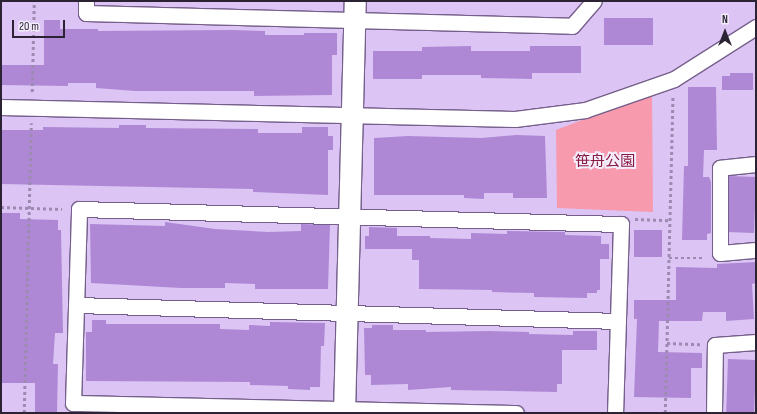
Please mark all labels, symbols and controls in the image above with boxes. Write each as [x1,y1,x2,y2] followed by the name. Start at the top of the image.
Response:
[14,12,67,38] scale bar
[705,12,745,52] north arrow
[722,13,728,26] text: N
[19,19,39,34] text: 20 m
[575,153,635,171] park label: 笹舟公園

